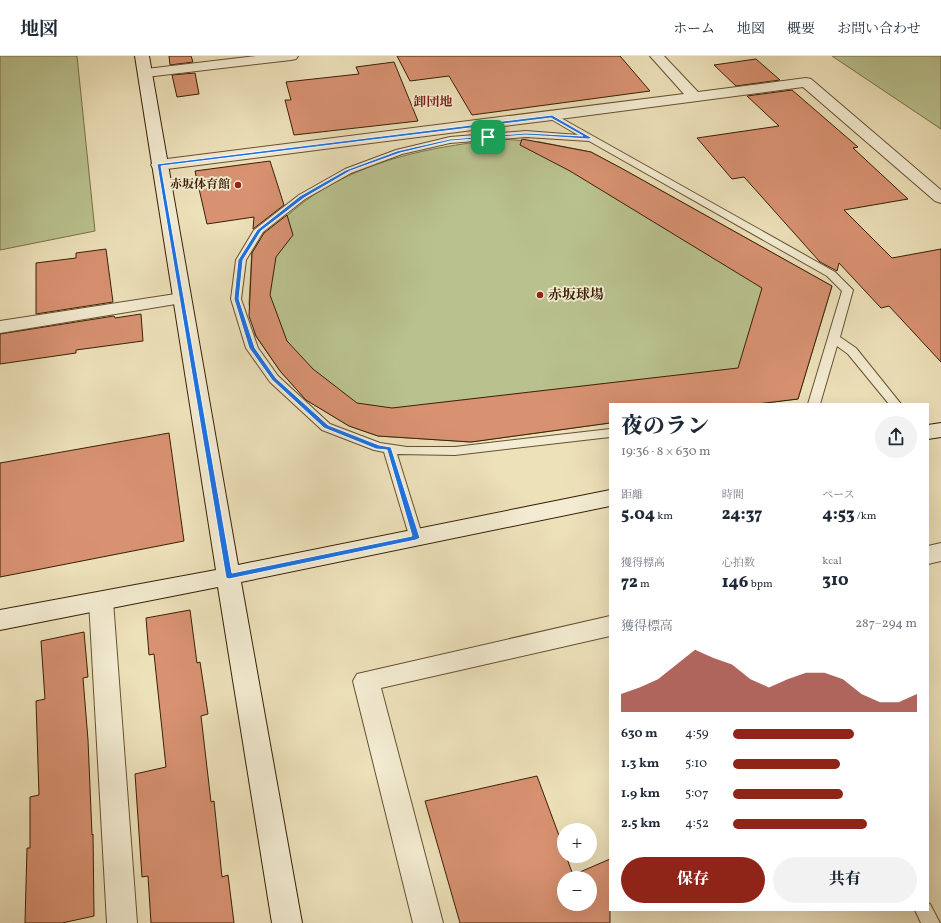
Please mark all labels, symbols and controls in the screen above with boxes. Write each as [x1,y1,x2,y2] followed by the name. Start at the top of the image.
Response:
[20,17,58,43] text: 地図
[673,20,715,39] text: ホーム
[737,20,765,39] text: 地図
[787,20,815,39] text: 概要
[837,20,921,39] text: お問い合わせ
[413,94,453,112] district label: 卸団地
[471,120,505,154] pin
[477,126,499,148] icon: arrive
[170,177,230,193] place label: 赤坂体育館
[233,180,243,190] marker: 赤坂体育館
[548,286,604,305] place label: 赤坂球場
[535,290,545,300] marker: 赤坂球場
[621,412,709,443] text: 夜のラン
[875,416,917,458] button: share
[621,443,711,461] text: 19:36 · 8 × 630 m
[621,488,643,503] text: 距離
[722,488,744,503] text: 時間
[822,488,855,503] text: ペース
[621,503,655,526] text: 5.04
[722,503,762,526] text: 24:37
[822,503,855,526] text: 4:53
[655,509,673,524] text: km
[855,509,877,524] text: /km
[822,554,842,569] text: kcal
[621,556,665,571] text: 獲得標高
[722,556,755,571] text: 心拍数
[822,569,848,592] text: 310
[621,571,638,594] text: 72
[722,571,748,594] text: 146
[638,577,650,592] text: m
[748,577,773,592] text: bpm
[855,615,917,633] text: 287–294 m
[621,618,673,636] text: 獲得標高
[621,725,658,743] text: 630 m
[685,725,709,743] text: 4:59
[621,755,659,773] text: 1.3 km
[685,755,707,773] text: 5:10
[621,785,660,803] text: 1.9 km
[685,785,708,803] text: 5:07
[621,815,661,833] text: 2.5 km
[685,815,709,833] text: 4:52
[557,823,597,911] map controls
[557,823,597,863] button: +
[621,857,765,903] button: 保存
[773,857,917,903] button: 共有
[557,871,597,911] button: −

